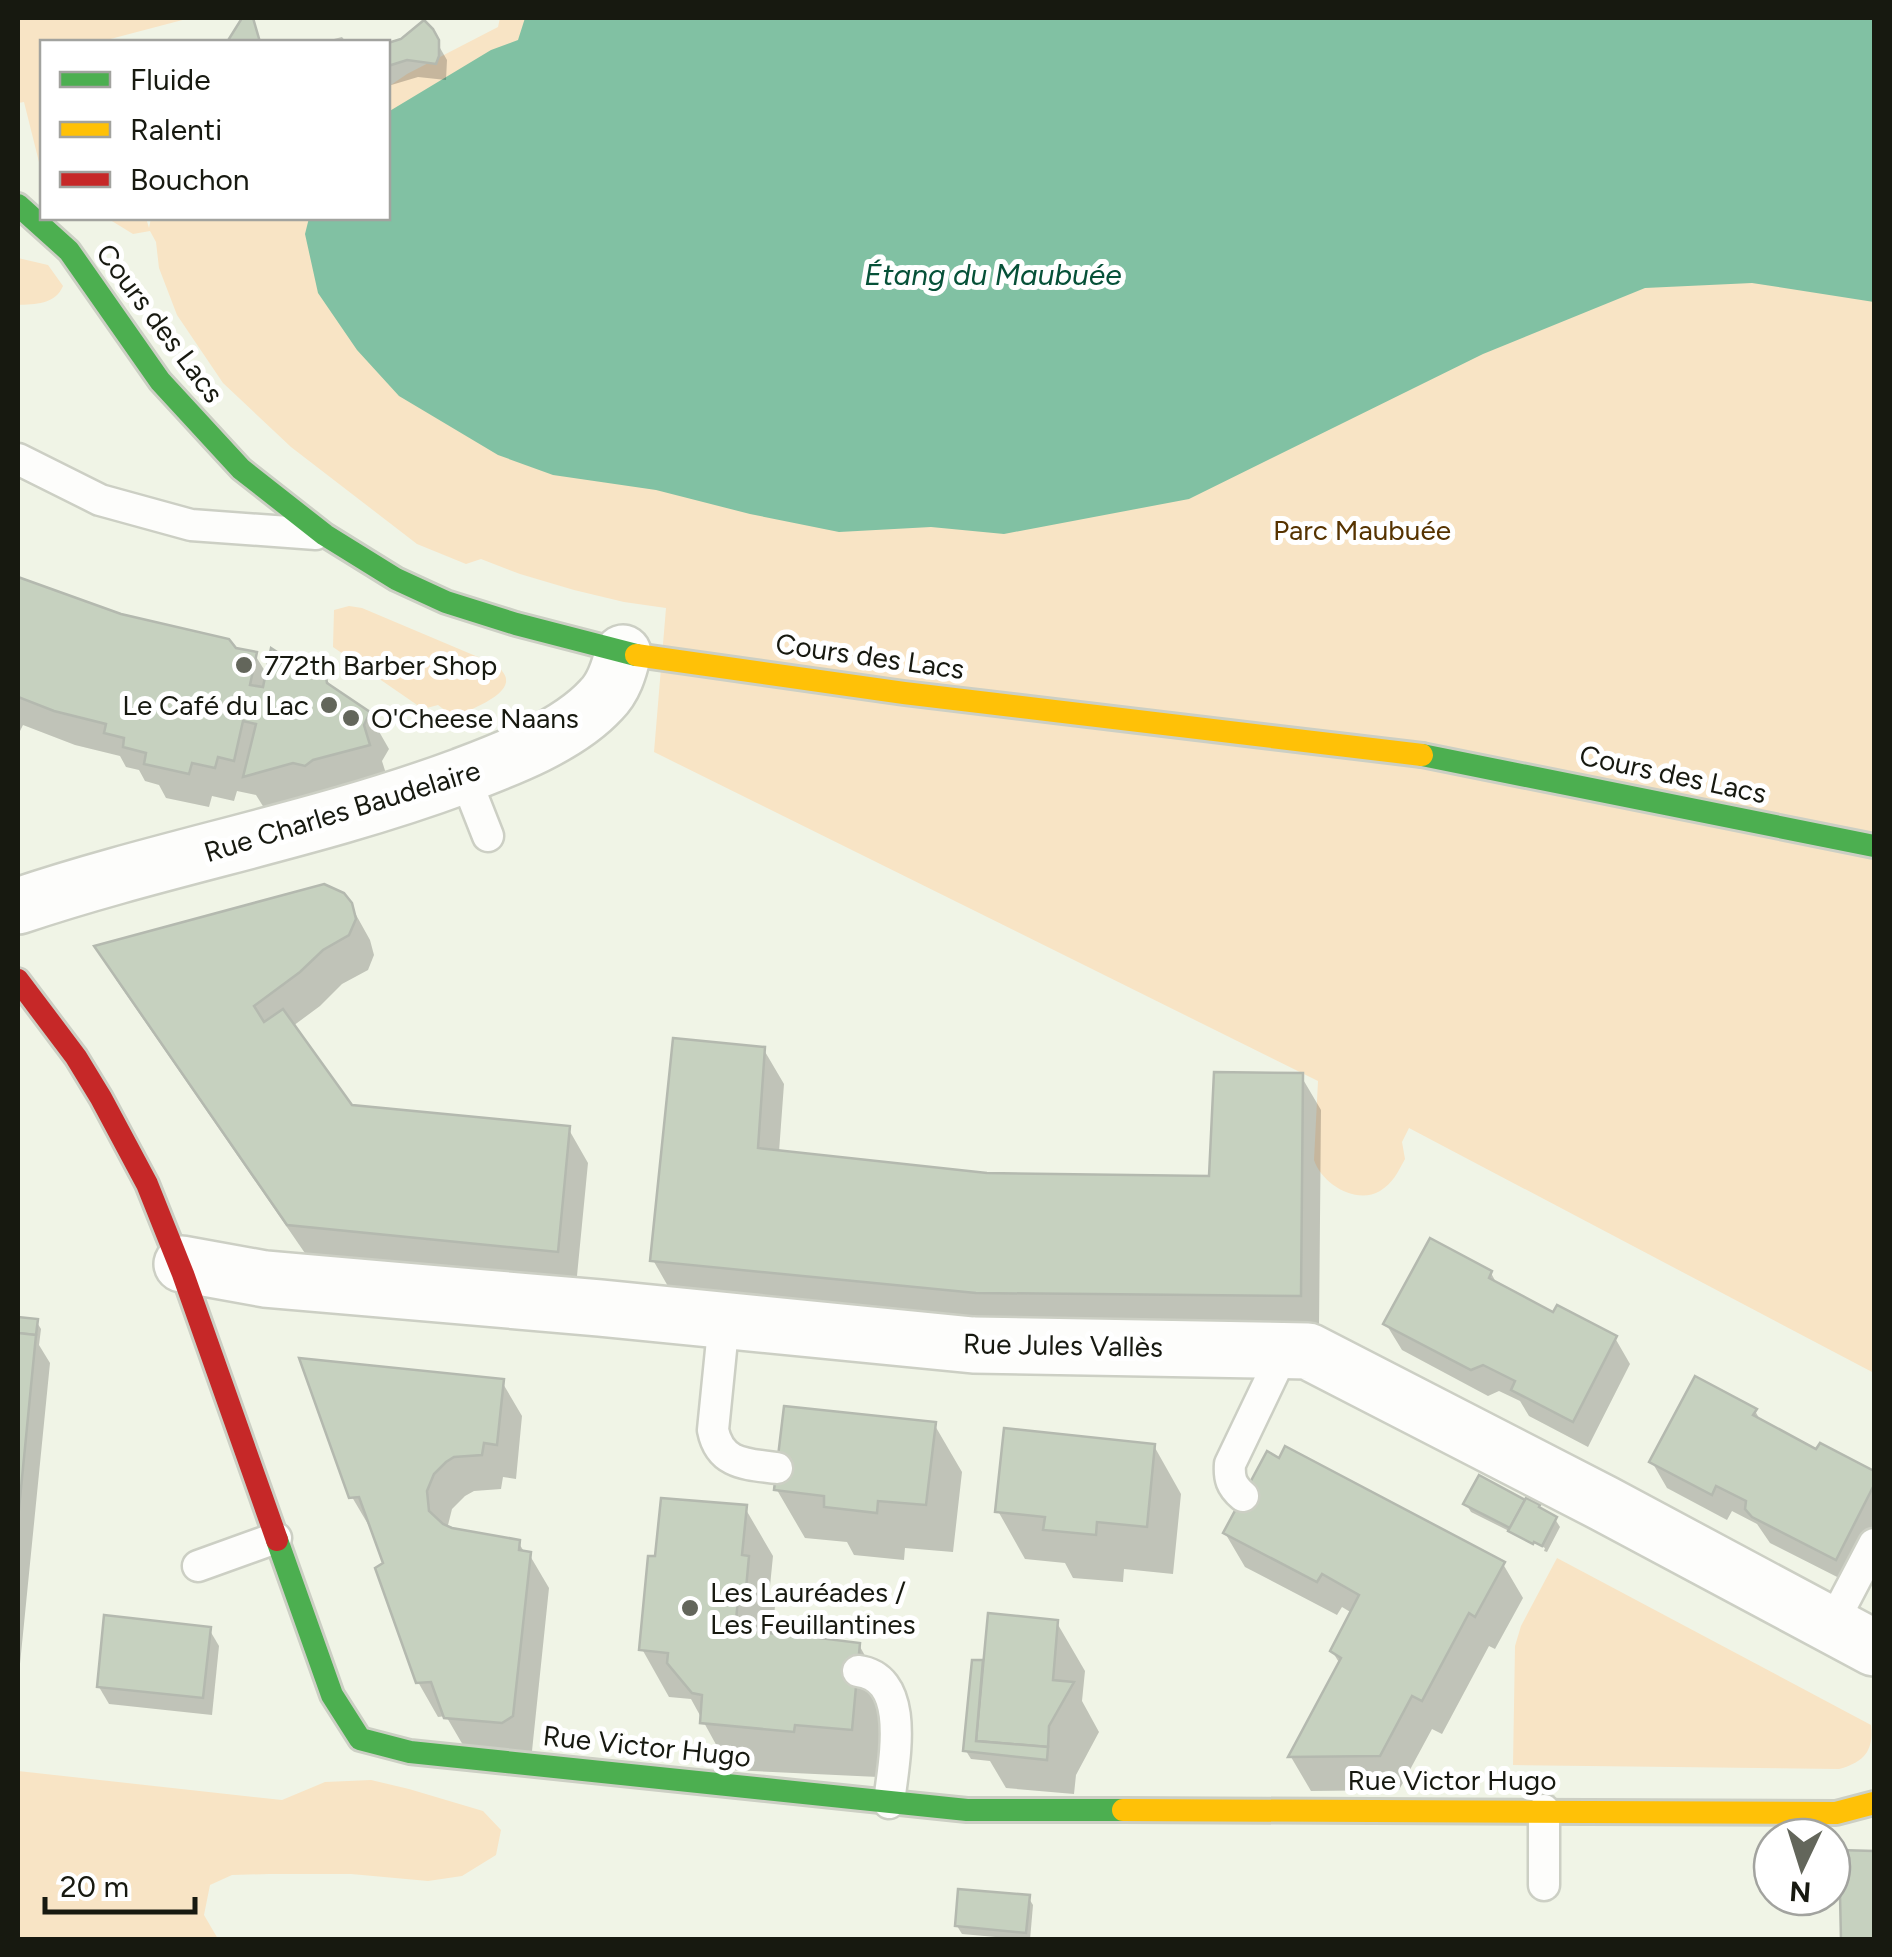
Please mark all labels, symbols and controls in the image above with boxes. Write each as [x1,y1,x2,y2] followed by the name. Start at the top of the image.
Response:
[40,40,390,220] legend
[130,61,211,98] text: Fluide
[130,111,222,148] text: Ralenti
[130,161,250,198] text: Bouchon
[89,237,231,409] street label: Cours des Lacs
[864,256,1122,293] water label: Étang du Maubuée
[1273,513,1451,547] park label: Parc Maubuée
[773,626,967,686] street label: Cours des Lacs
[264,648,497,682] place label: 772th Barber Shop
[233,654,255,676] marker: 772th Barber Shop
[122,688,309,722] place label: Le Café du Lac
[318,694,340,716] marker: Le Café du Lac
[371,701,579,735] place label: O'Cheese Naans
[340,707,362,729] marker: O'Cheese Naans
[1576,738,1770,810] street label: Cours des Lacs
[200,753,484,869] street label: Rue Charles Baudelaire
[963,1326,1163,1364] street label: Rue Jules Vallès
[710,1575,916,1641] place label: Les Lauréades / Les Feuillantines
[679,1597,701,1619] marker: Les Lauréades / Les Feuillantines
[541,1718,753,1774] street label: Rue Victor Hugo
[1348,1763,1556,1797] street label: Rue Victor Hugo
[1752,1817,1852,1917] north arrow
[45,1852,195,1914] scale bar
[60,1868,129,1905] text: 20 m
[1788,1874,1812,1910] text: N

